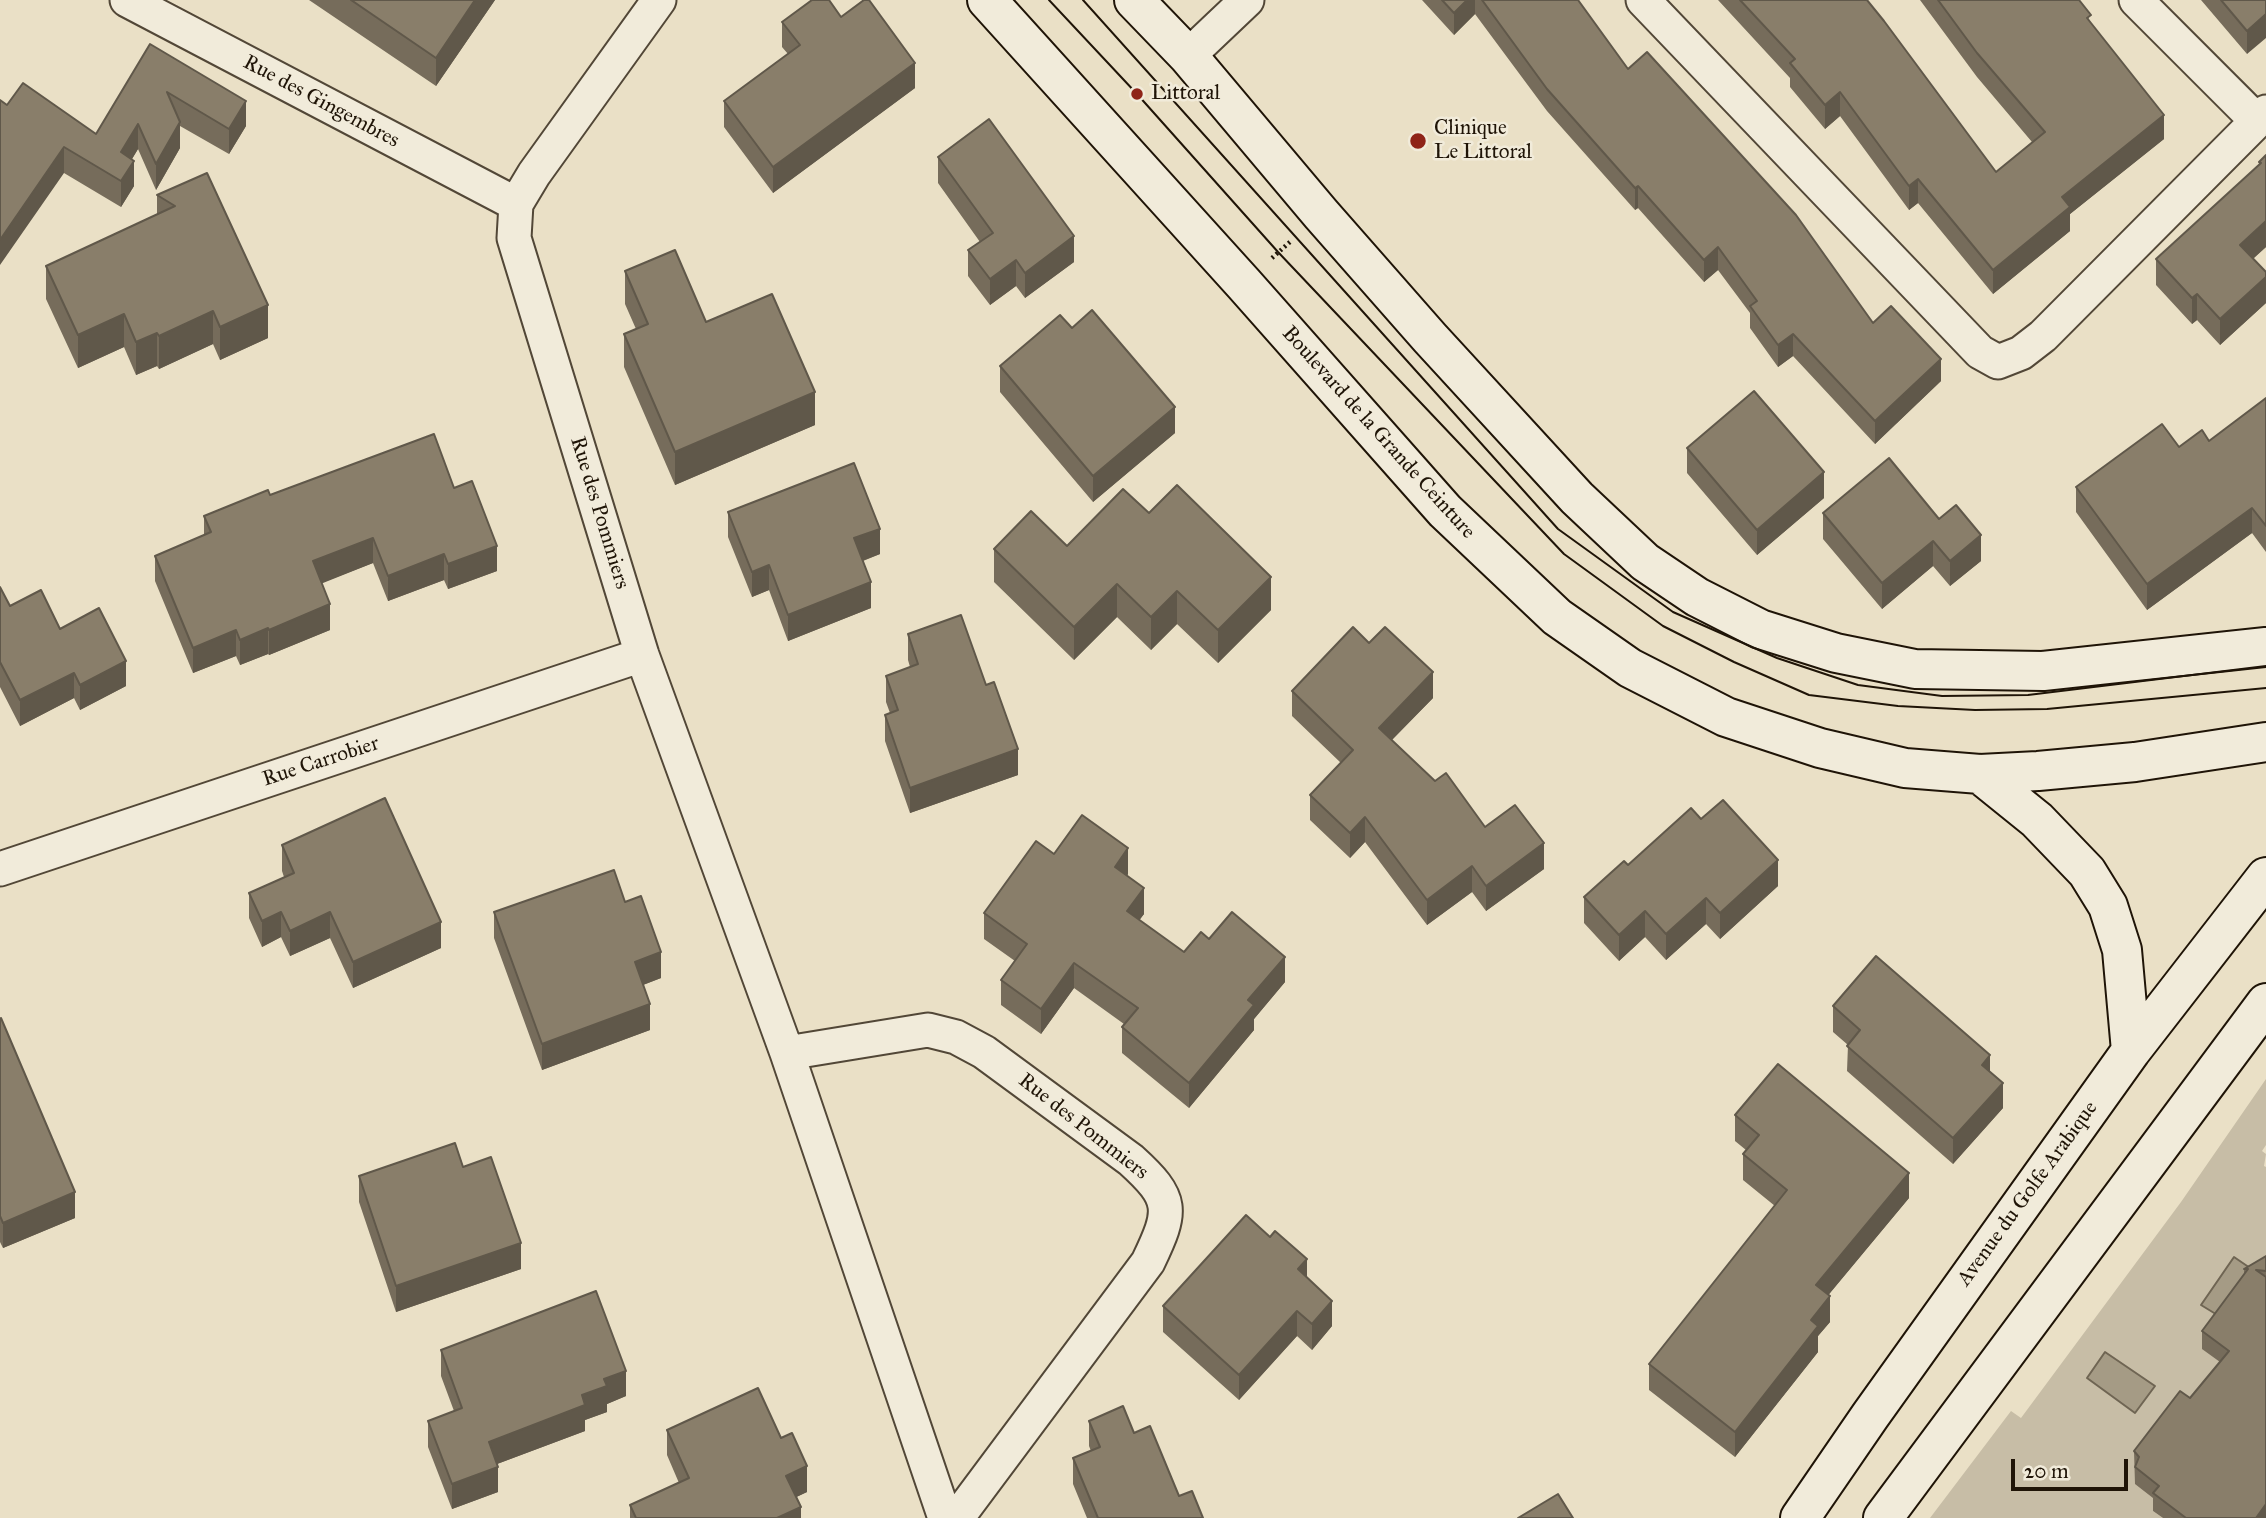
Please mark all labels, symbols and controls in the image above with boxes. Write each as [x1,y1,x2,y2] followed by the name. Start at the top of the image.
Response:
[239,50,403,154] street label: Rue des Gingembres
[1151,81,1220,107] place label: Littoral
[1129,86,1145,102] marker: Littoral
[1434,116,1532,166] place label: Clinique Le Littoral
[1408,131,1428,151] marker: Clinique Le Littoral
[1276,322,1480,544] street label: Boulevard de la Grande Ceinture
[564,434,634,592] street label: Rue des Pommiers
[260,731,382,793] street label: Rue Carrobier
[1013,1068,1153,1186] street label: Rue des Pommiers
[1952,1097,2104,1291] street label: Avenue du Golfe Arabique
[2014,1444,2131,1488] scale bar
[2024,1458,2069,1484] text: 20 m

